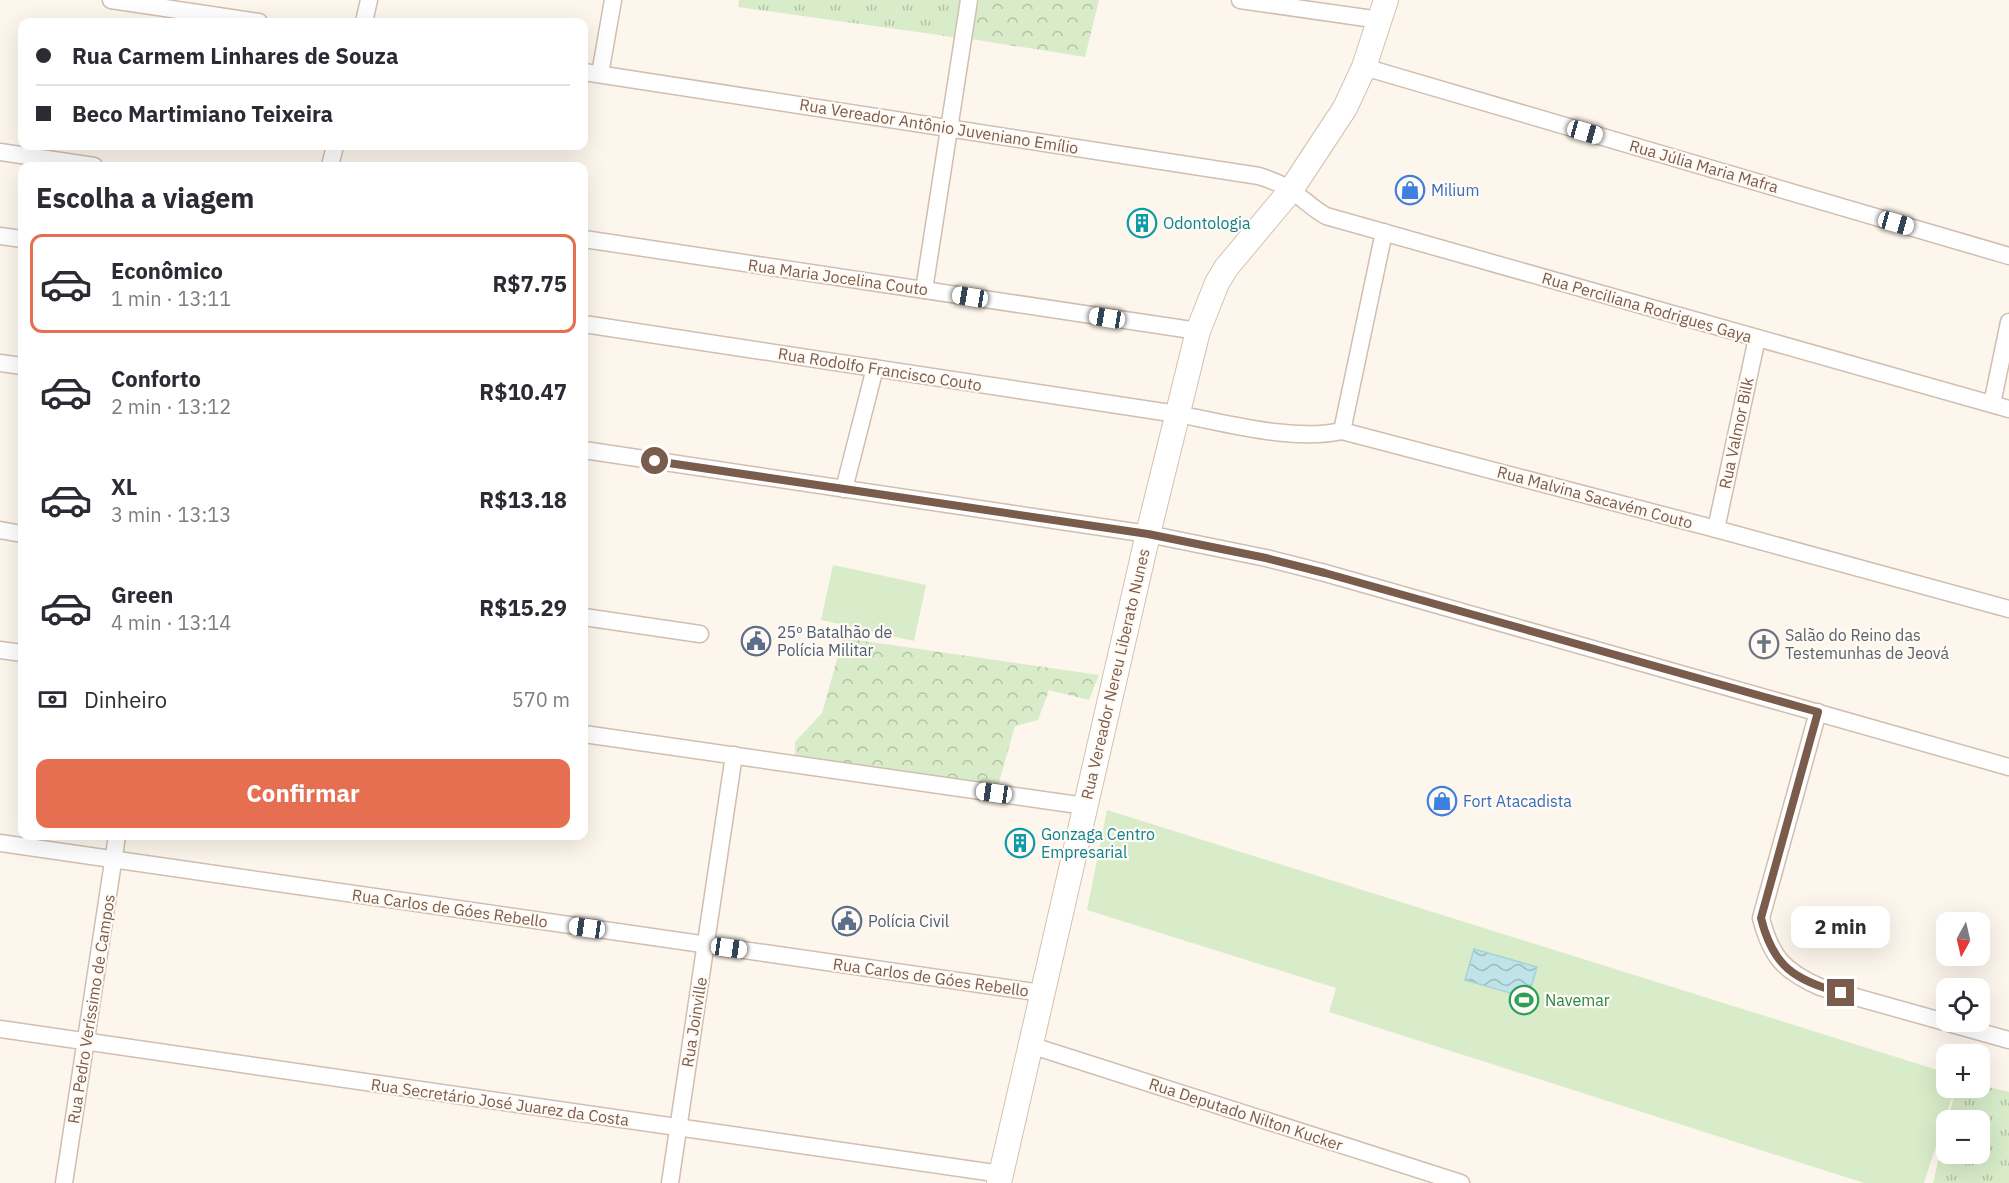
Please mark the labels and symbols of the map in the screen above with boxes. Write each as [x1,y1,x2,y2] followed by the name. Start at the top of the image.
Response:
[798,94,1080,158] street label: Rua Vereador Antônio Juveniano Emílio
[1565,118,1605,146] car
[1627,135,1781,197] street label: Rua Júlia Maria Mafra
[1394,174,1426,206] shop icon: Milium
[1431,180,1479,200] place label: Milium
[1126,207,1158,239] building icon: Odontologia
[1876,209,1916,237] car
[1163,213,1251,233] place label: Odontologia
[747,254,929,300] street label: Rua Maria Jocelina Couto
[1540,267,1755,347] street label: Rua Perciliana Rodrigues Gaya
[951,285,989,309] car
[1088,306,1126,330] car
[777,343,983,395] street label: Rua Rodolfo Francisco Couto
[1714,375,1758,491] street label: Rua Valmor Bilk
[641,447,668,474] route start
[1495,461,1695,533] street label: Rua Malvina Sacavém Couto
[1076,547,1154,801] street label: Rua Vereador Nereu Liberato Nunes
[777,622,892,660] place label: 25º Batalhão de Polícia Militar
[740,625,772,657] public building icon: 25º Batalhão de Polícia Militar
[1785,625,1950,663] place label: Salão do Reino das Testemunhas de Jeová
[1748,628,1780,660] church icon: Salão do Reino das Testemunhas de Jeová
[975,782,1013,804] car
[1426,785,1458,817] shop icon: Fort Atacadista
[1463,791,1572,811] place label: Fort Atacadista
[1041,824,1155,862] place label: Gonzaga Centro Empresarial
[1004,827,1036,859] building icon: Gonzaga Centro Empresarial
[351,884,549,932] street label: Rua Carlos de Góes Rebello
[63,893,119,1125] street label: Rua Pedro Veríssimo de Campos
[831,905,863,937] public building icon: Polícia Civil
[1792,906,1890,948] callout: 2 min
[868,911,949,931] place label: Polícia Civil
[1936,912,1990,966] north arrow
[568,917,606,939] car
[710,937,748,959] car
[832,953,1030,1001] street label: Rua Carlos de Góes Rebello
[677,975,711,1069] street label: Rua Joinville
[1827,979,1854,1006] route end
[1508,984,1540,1016] sports icon: Navemar
[1545,990,1610,1010] place label: Navemar
[1147,1073,1346,1155] street label: Rua Deputado Nilton Kucker
[370,1074,631,1130] street label: Rua Secretário José Juarez da Costa

